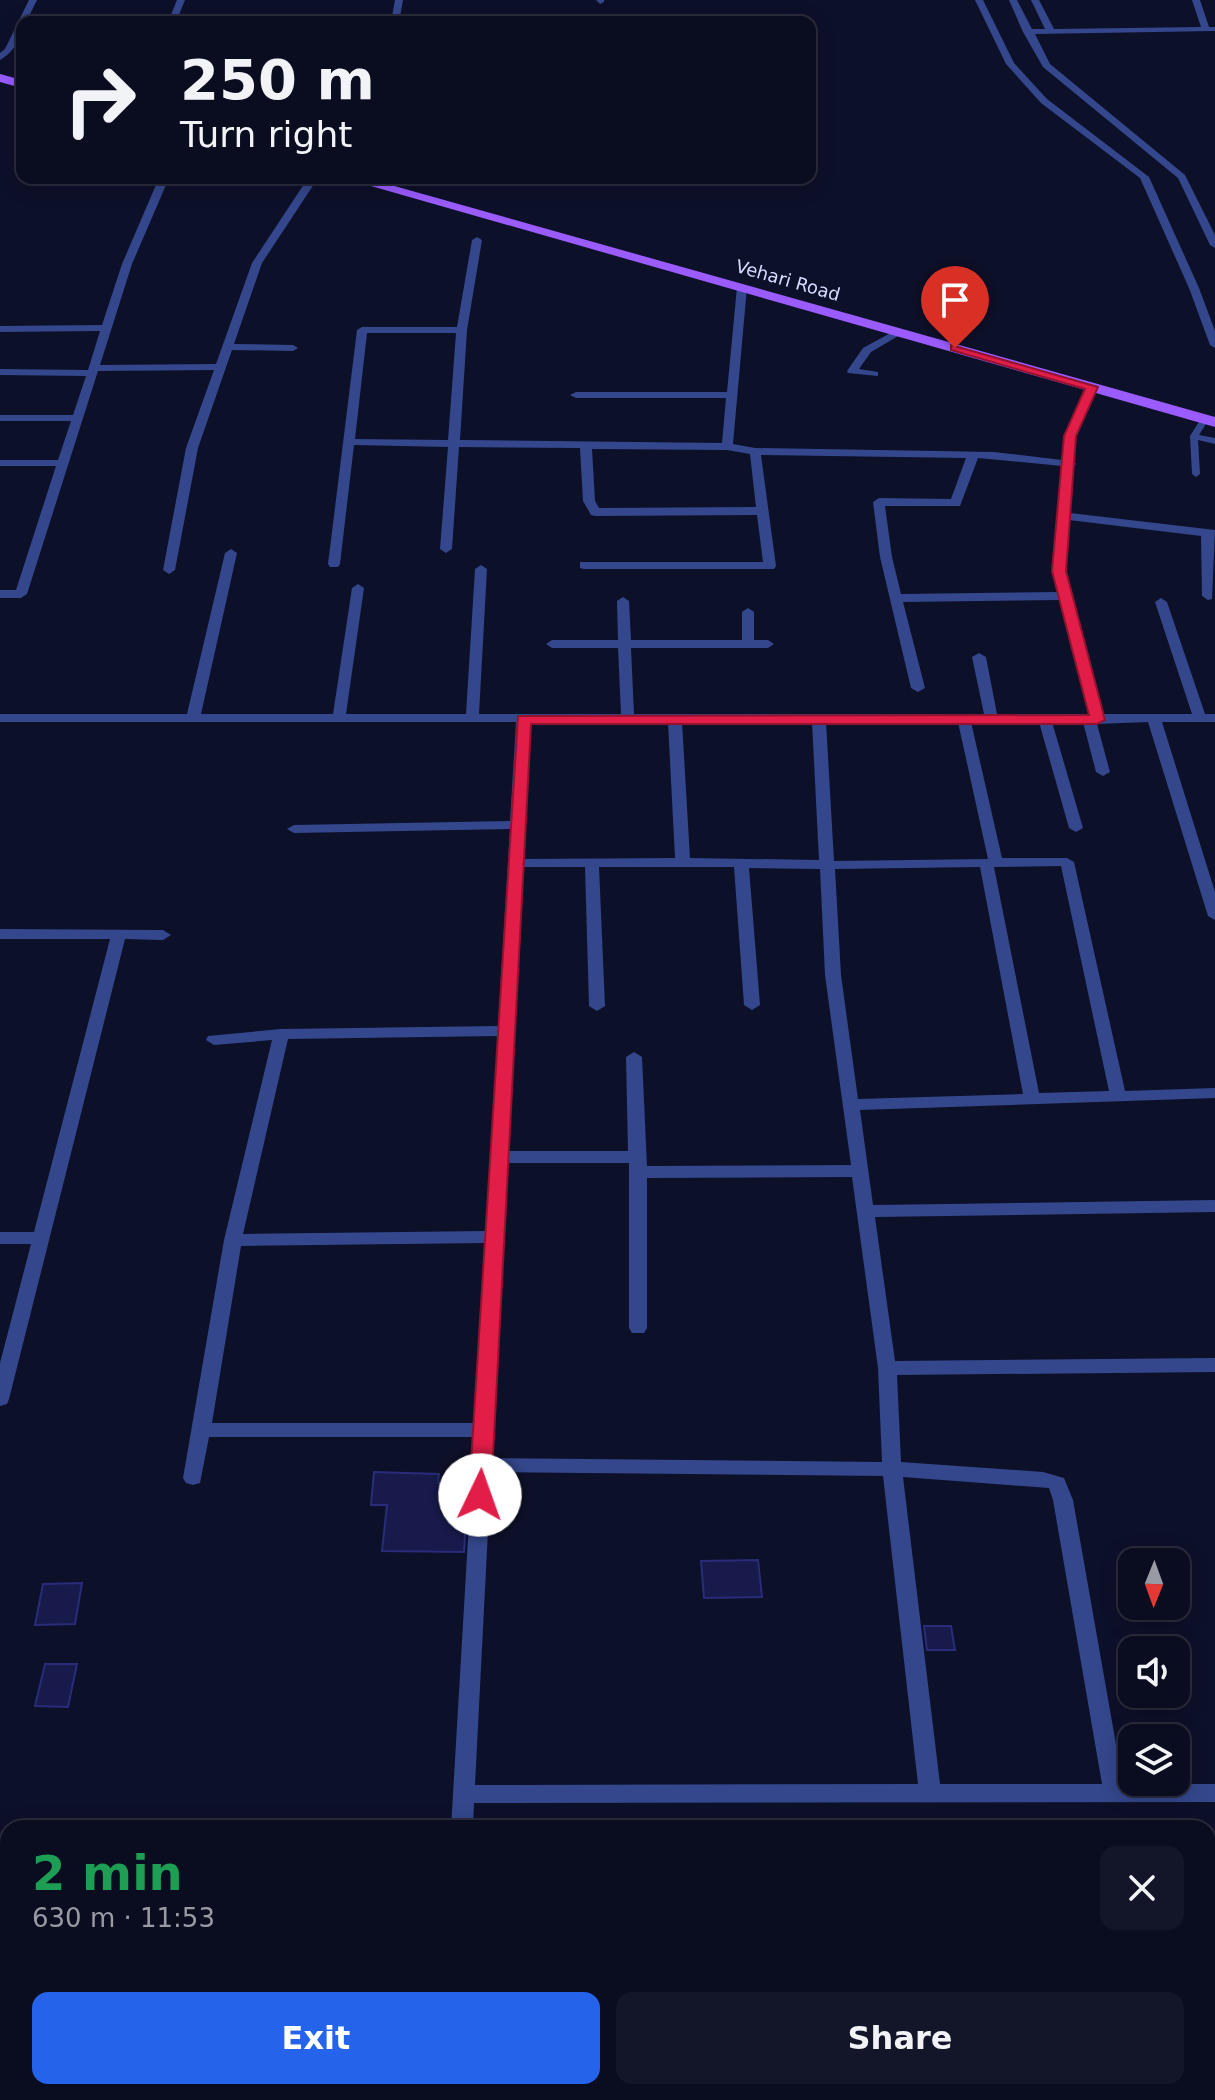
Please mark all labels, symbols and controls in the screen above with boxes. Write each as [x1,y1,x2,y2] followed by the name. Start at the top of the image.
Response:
[180,47,375,112] text: 250 m
[48,48,152,152] icon: right
[180,114,352,155] text: Turn right
[733,255,843,305] street label: Vehari Road
[921,266,989,348] pin
[933,278,977,322] icon: arrive
[438,1453,522,1537] position arrow
[1118,1548,1190,1620] north arrow
[1118,1548,1190,1796] map controls
[1118,1636,1190,1708] button: sound
[1118,1724,1190,1796] button: layers
[32,1845,183,1901] text: 2 min
[1100,1846,1184,1930] button: close
[32,1903,215,1933] text: 630 m · 11:53
[32,1992,600,2084] button: Exit
[616,1992,1184,2084] button: Share

